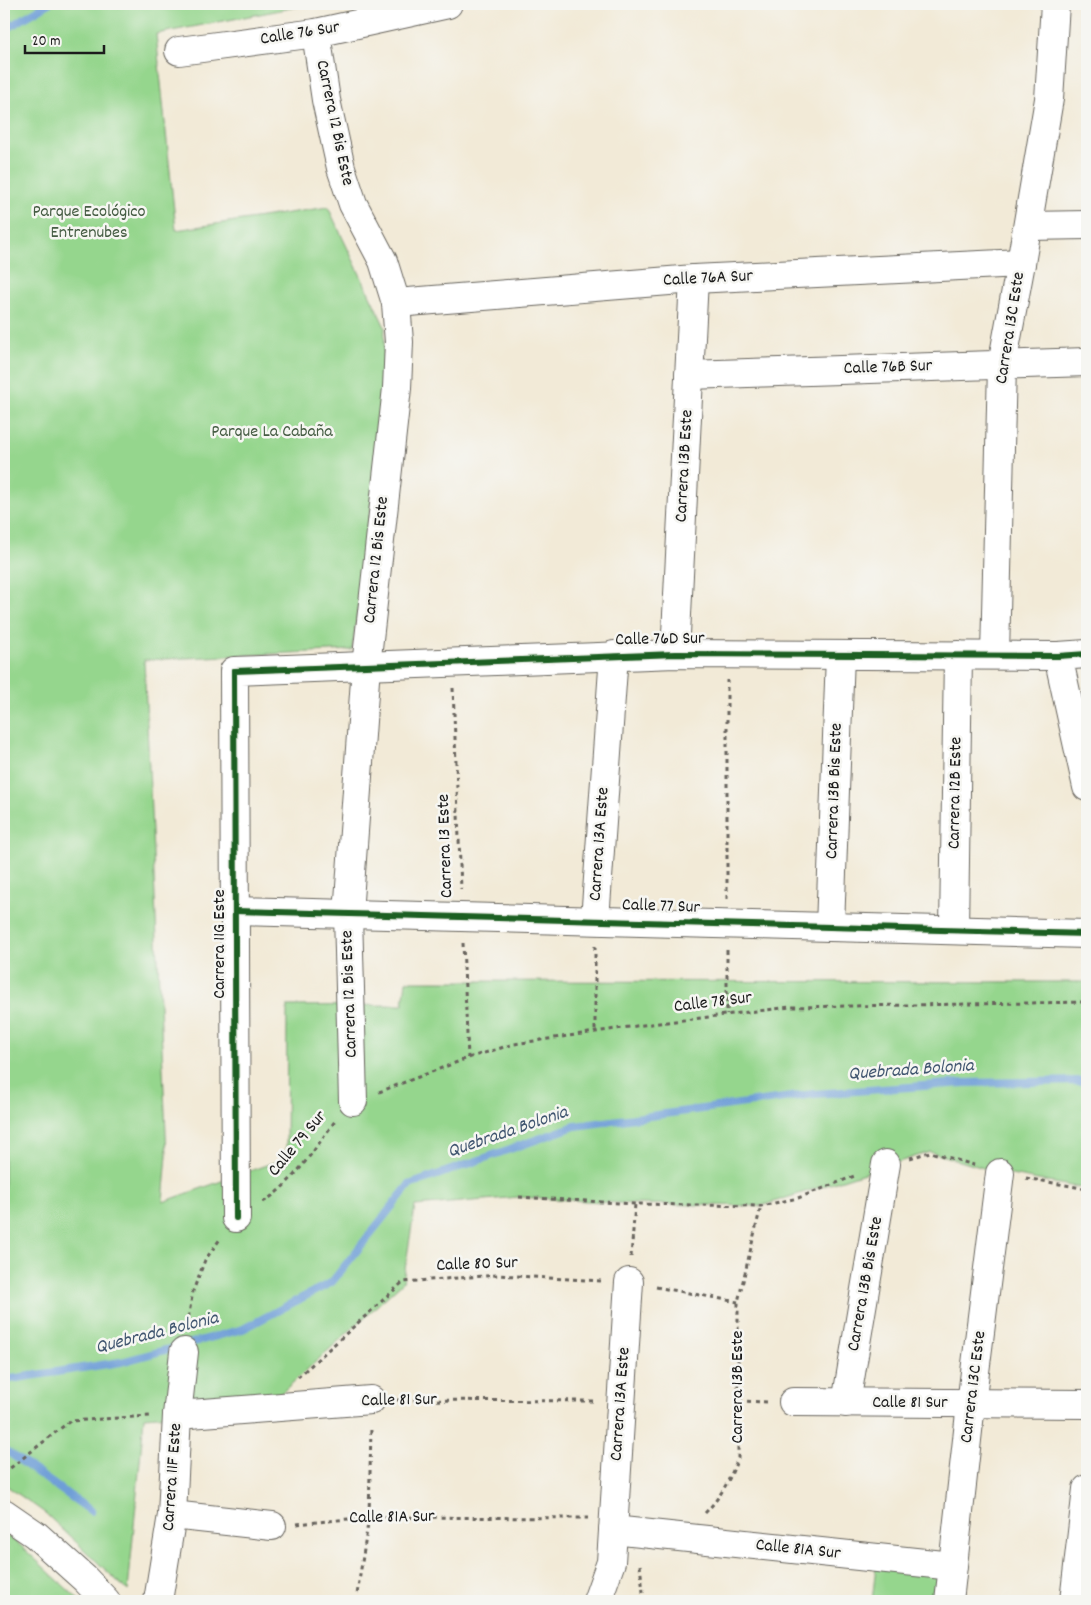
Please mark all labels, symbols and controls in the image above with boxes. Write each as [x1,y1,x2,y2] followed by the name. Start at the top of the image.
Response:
[258,15,342,53] street label: Calle 76 Sur
[25,22,104,54] scale bar
[32,31,60,53] text: 20 m
[309,58,360,188] street label: Carrera 12 Bis Este
[32,200,146,246] park label: Parque Ecológico Entrenubes
[662,264,754,294] street label: Calle 76A Sur
[990,270,1032,386] street label: Carrera 13C Este
[843,354,933,382] street label: Calle 76B Sur
[670,409,700,523] street label: Carrera 13B Este
[211,420,333,445] park label: Parque La Cabaña
[358,495,396,625] street label: Carrera 12 Bis Este
[615,627,705,653] street label: Calle 76D Sur
[820,722,850,860] street label: Carrera 13B Bis Este
[943,736,969,850] street label: Carrera 12B Este
[584,786,616,902] street label: Carrera 13A Este
[432,793,460,899] street label: Carrera 13 Este
[208,889,233,999] street label: Carrera 11G Este
[621,893,701,921] street label: Calle 77 Sur
[335,930,365,1058] street label: Carrera 12 Bis Este
[672,986,754,1020] street label: Calle 78 Sur
[847,1053,976,1089] water label: Quebrada Bolonia
[444,1099,573,1166] water label: Quebrada Bolonia
[263,1105,333,1183] street label: Calle 79 Sur
[842,1215,890,1353] street label: Carrera 13B Bis Este
[436,1251,518,1279] street label: Calle 80 Sur
[93,1305,222,1362] water label: Quebrada Bolonia
[955,1329,993,1445] street label: Carrera 13C Este
[726,1331,751,1443] street label: Carrera 13B Este
[605,1346,637,1462] street label: Carrera 13A Este
[361,1388,437,1414] street label: Calle 81 Sur
[872,1391,948,1416] street label: Calle 81 Sur
[157,1422,189,1532] street label: Carrera 11F Este
[349,1505,435,1531] street label: Calle 81A Sur
[754,1533,842,1567] street label: Calle 81A Sur

